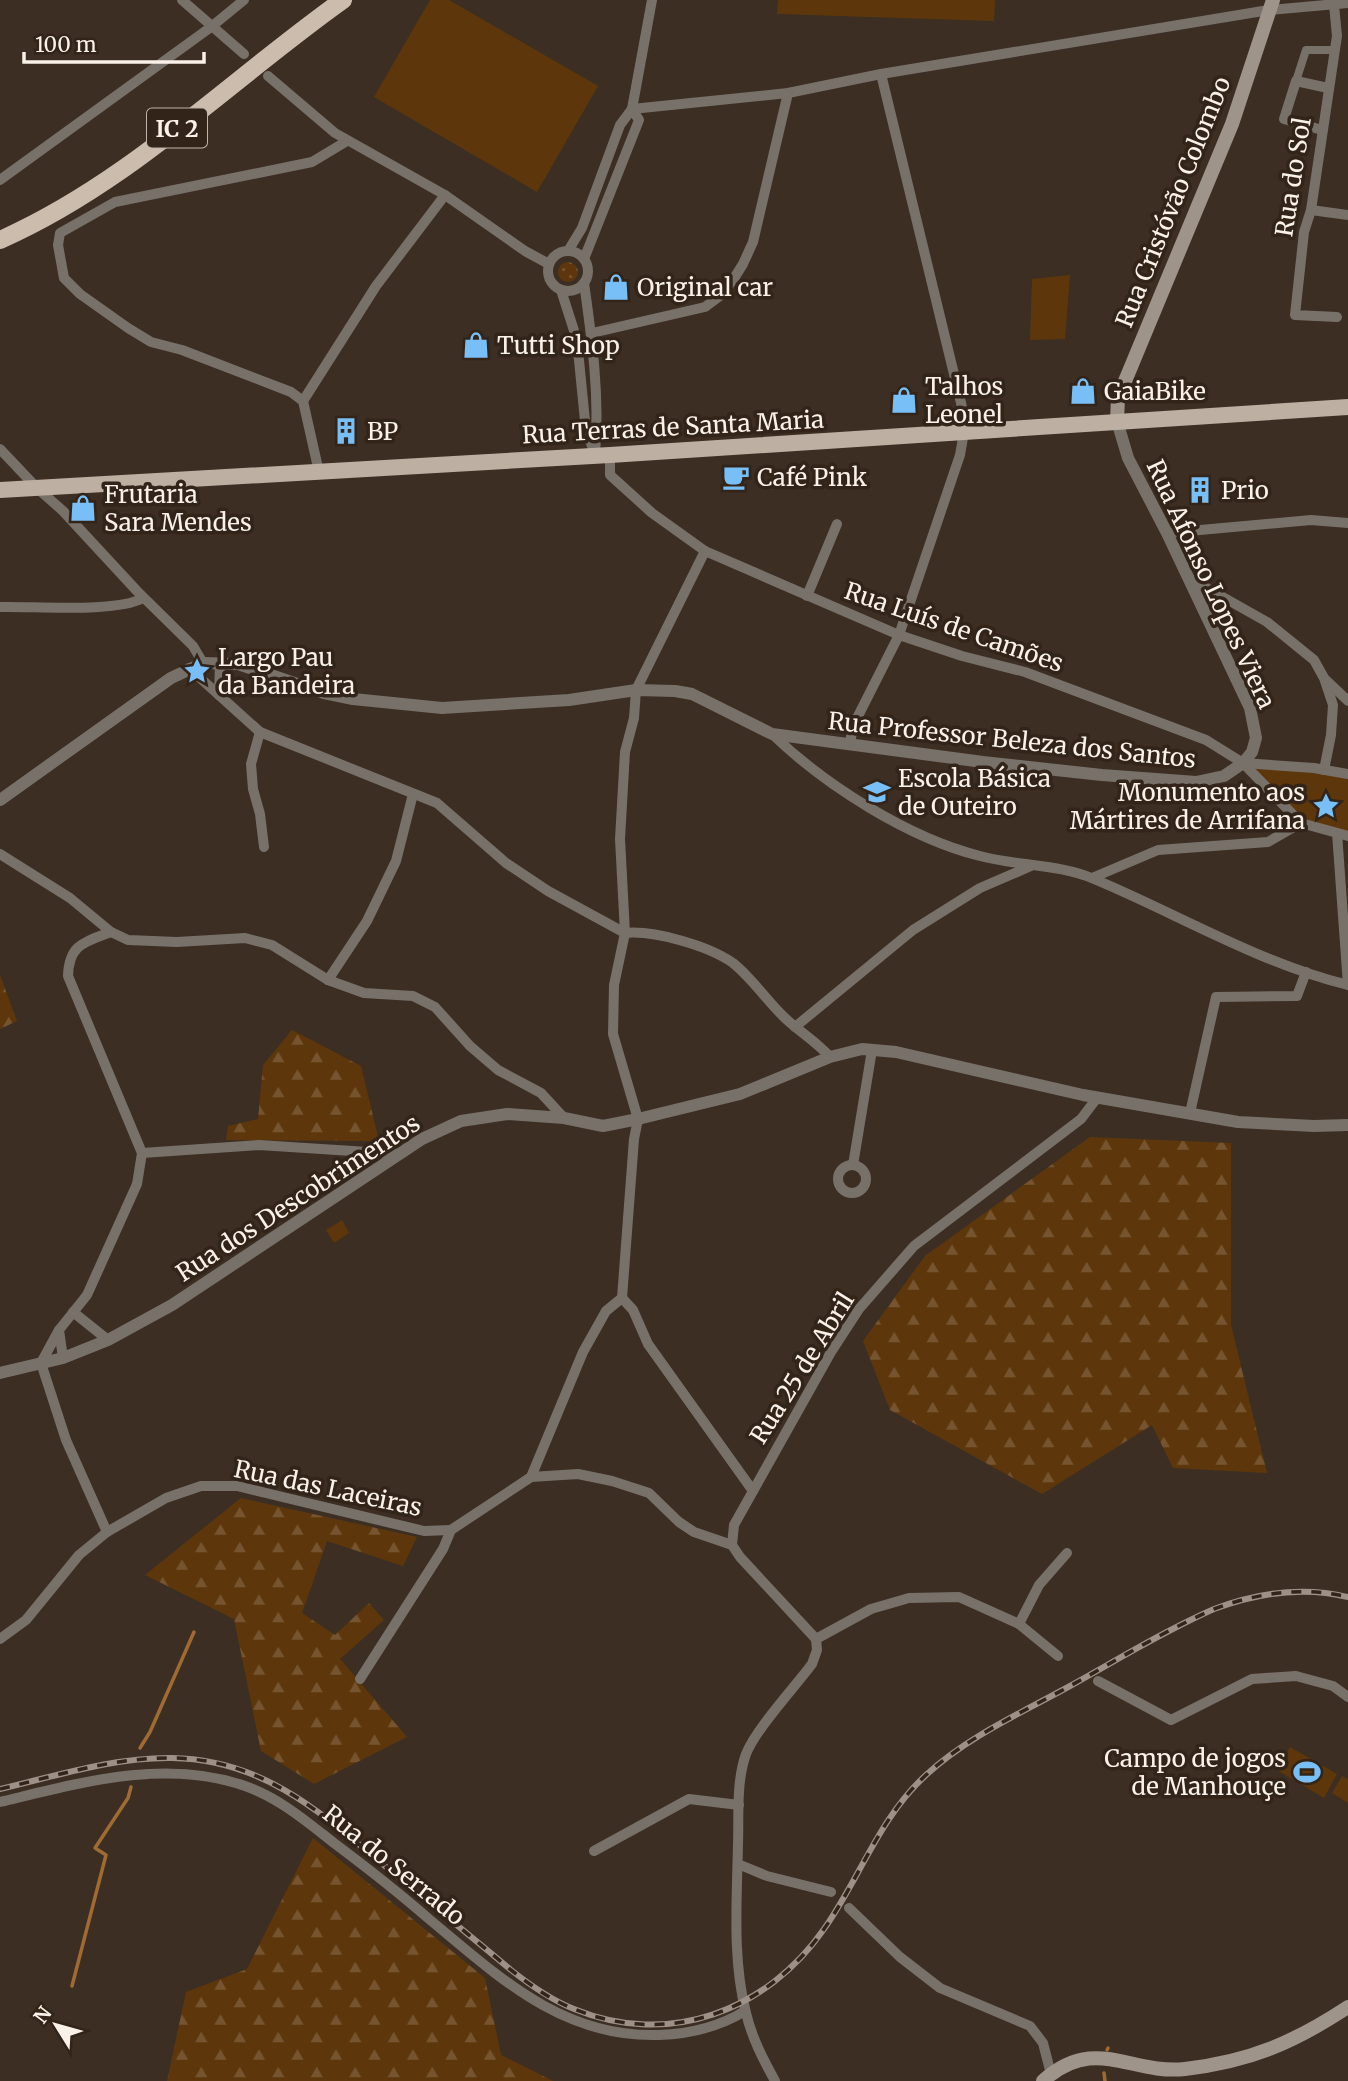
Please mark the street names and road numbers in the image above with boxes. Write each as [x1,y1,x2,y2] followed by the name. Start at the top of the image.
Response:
[1108,72,1238,332] street label: Rua Cristóvão Colombo
[147,108,207,148] road number: IC 2
[1268,115,1318,239] street label: Rua do Sol
[521,404,825,450] street label: Rua Terras de Santa Maria
[1140,455,1282,714] street label: Rua Afonso Lopes Viera
[841,575,1067,679] street label: Rua Luís de Camões
[826,705,1198,775] street label: Rua Professor Beleza dos Santos
[170,1108,426,1288] street label: Rua dos Descobrimentos
[743,1286,861,1450] street label: Rua 25 de Abril
[231,1453,425,1523] street label: Rua das Laceiras
[316,1798,472,1932] street label: Rua do Serrado

